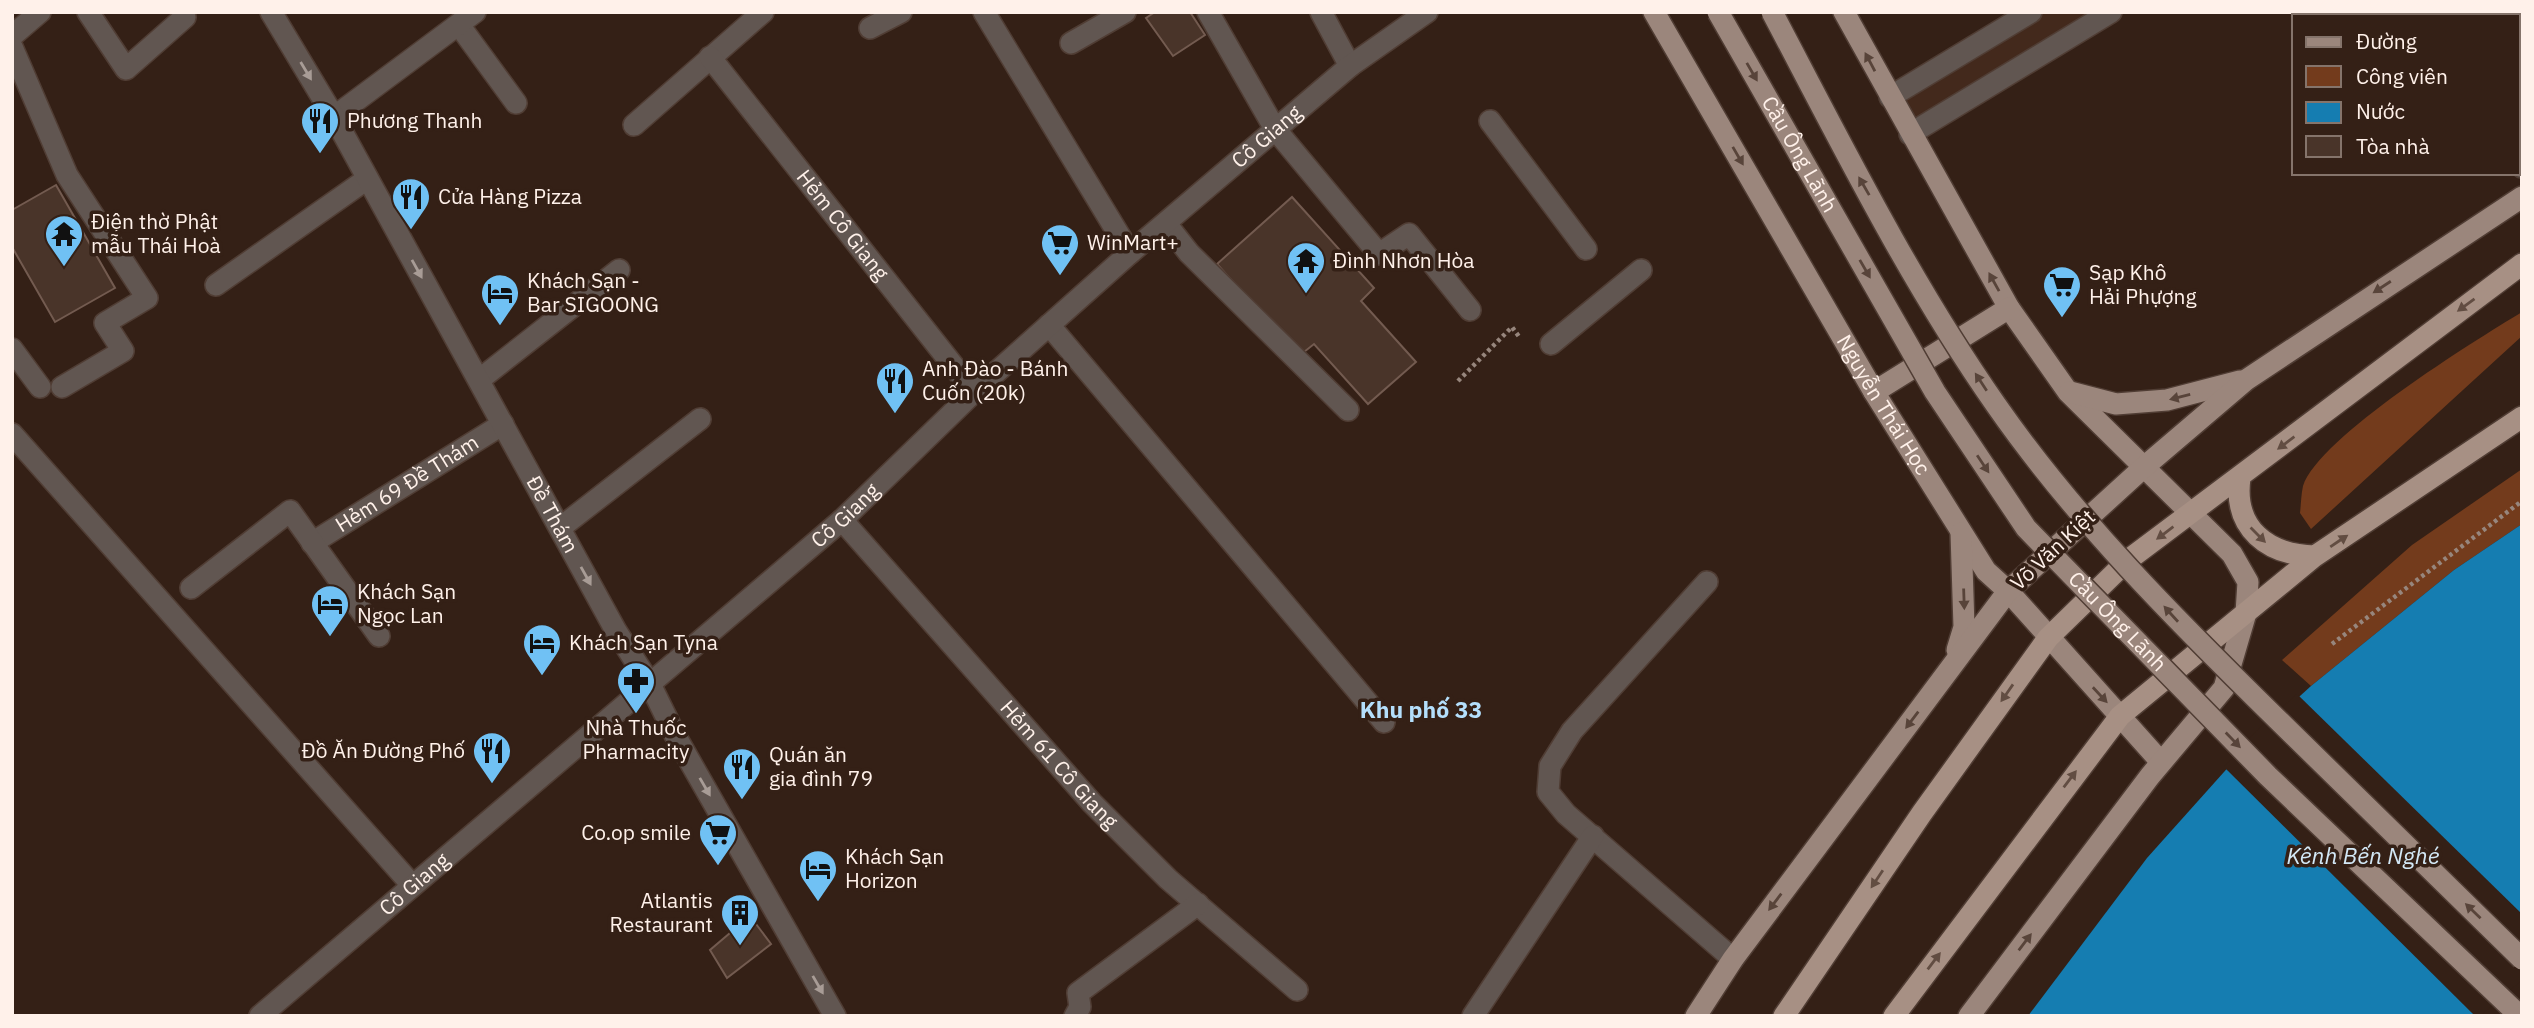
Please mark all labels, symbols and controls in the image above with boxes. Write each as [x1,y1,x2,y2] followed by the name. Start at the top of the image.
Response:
[2292,14,2520,175] legend
[2356,27,2417,55] text: Đường
[1865,52,1876,72] one-way arrow
[300,61,313,80] one-way arrow
[1746,62,1758,81] one-way arrow
[2356,62,2448,90] text: Công viên
[1756,91,1844,217] street label: Cầu Ông Lãnh
[2356,97,2405,125] text: Nước
[1225,98,1307,174] street label: Cô Giang
[299,100,341,155] restaurant icon: Phương Thanh
[347,106,482,134] place label: Phương Thanh
[2356,132,2430,160] text: Tòa nhà
[1732,146,1744,165] one-way arrow
[791,163,896,286] street label: Hẻm Cô Giang
[390,176,432,231] restaurant icon: Cửa Hàng Pizza
[1858,176,1870,196] one-way arrow
[438,182,582,210] place label: Cửa Hàng Pizza
[91,207,221,259] place label: Điện thờ Phật mẫu Thái Hoà
[43,213,85,268] temple icon: Điện thờ Phật mẫu Thái Hoà
[1039,222,1081,277] supermarket icon: WinMart+
[1087,228,1179,256] place label: WinMart+
[1285,240,1327,295] temple icon: Đình Nhơn Hòa
[1333,246,1474,274] place label: Đình Nhơn Hòa
[2089,258,2197,310] place label: Sạp Khô Hải Phựợng
[1859,259,1871,279] one-way arrow
[411,260,423,280] one-way arrow
[2041,264,2083,319] supermarket icon: Sạp Khô Hải Phựợng
[527,266,659,318] place label: Khách Sạn - Bar SIGOONG
[479,272,521,327] hotel icon: Khách Sạn - Bar SIGOONG
[1988,272,2000,291] one-way arrow
[2372,281,2392,294] one-way arrow
[2458,297,2476,312] one-way arrow
[1831,329,1937,480] street label: Nguyễn Thái Học
[922,354,1068,406] place label: Anh Đào - Bánh Cuốn (20k)
[874,360,916,415] restaurant icon: Anh Đào - Bánh Cuốn (20k)
[1974,372,1987,391] one-way arrow
[2168,392,2190,403] one-way arrow
[330,428,484,538] street label: Hẻm 69 Đề Thám
[2277,435,2295,450] one-way arrow
[1976,454,1989,473] one-way arrow
[521,471,586,558] street label: Ðề Thám
[804,476,885,554] street label: Cô Giang
[2004,503,2101,596] street label: Võ Văn Kiệt
[2156,525,2174,539] one-way arrow
[2250,526,2267,543] one-way arrow
[2329,534,2348,547] one-way arrow
[2063,565,2173,677] street label: Cầu Ông Lãnh
[580,566,592,586] one-way arrow
[357,577,456,629] place label: Khách Sạn Ngọc Lan
[309,583,351,638] hotel icon: Khách Sạn Ngọc Lan
[1958,588,1969,610] one-way arrow
[2164,606,2180,623] one-way arrow
[521,622,563,677] hotel icon: Khách Sạn Tyna
[569,628,718,656] place label: Khách Sạn Tyna
[615,660,657,715] pharmacy icon: Nhà Thuốc Pharmacity
[2000,684,2014,702] one-way arrow
[2092,686,2108,703] one-way arrow
[995,694,1125,834] street label: Hẻm 61 Cô Giang
[1360,694,1482,724] district label: Khu phố 33
[1905,711,1919,729] one-way arrow
[583,713,690,765] place label: Nhà Thuốc Pharmacity
[471,730,513,785] restaurant icon: Đồ Ăn Đường Phố
[2225,732,2242,749] one-way arrow
[302,736,465,764] place label: Đồ Ăn Đường Phố
[769,740,873,792] place label: Quán ăn gia đình 79
[721,746,763,801] restaurant icon: Quán ăn gia đình 79
[2063,769,2077,788] one-way arrow
[699,778,711,797] one-way arrow
[697,812,739,867] supermarket icon: Co.op smile
[581,818,691,846] place label: Co.op smile
[2286,840,2440,870] water label: Kênh Bến Nghé
[845,842,944,894] place label: Khách Sạn Horizon
[373,846,455,921] street label: Cô Giang
[797,848,839,903] hotel icon: Khách Sạn Horizon
[1871,870,1884,889] one-way arrow
[610,886,713,938] place label: Atlantis Restaurant
[719,892,761,947] building icon: Atlantis Restaurant
[1768,893,1783,911] one-way arrow
[2465,903,2481,919] one-way arrow
[2017,933,2031,951] one-way arrow
[1927,952,1941,970] one-way arrow
[811,975,824,994] one-way arrow

